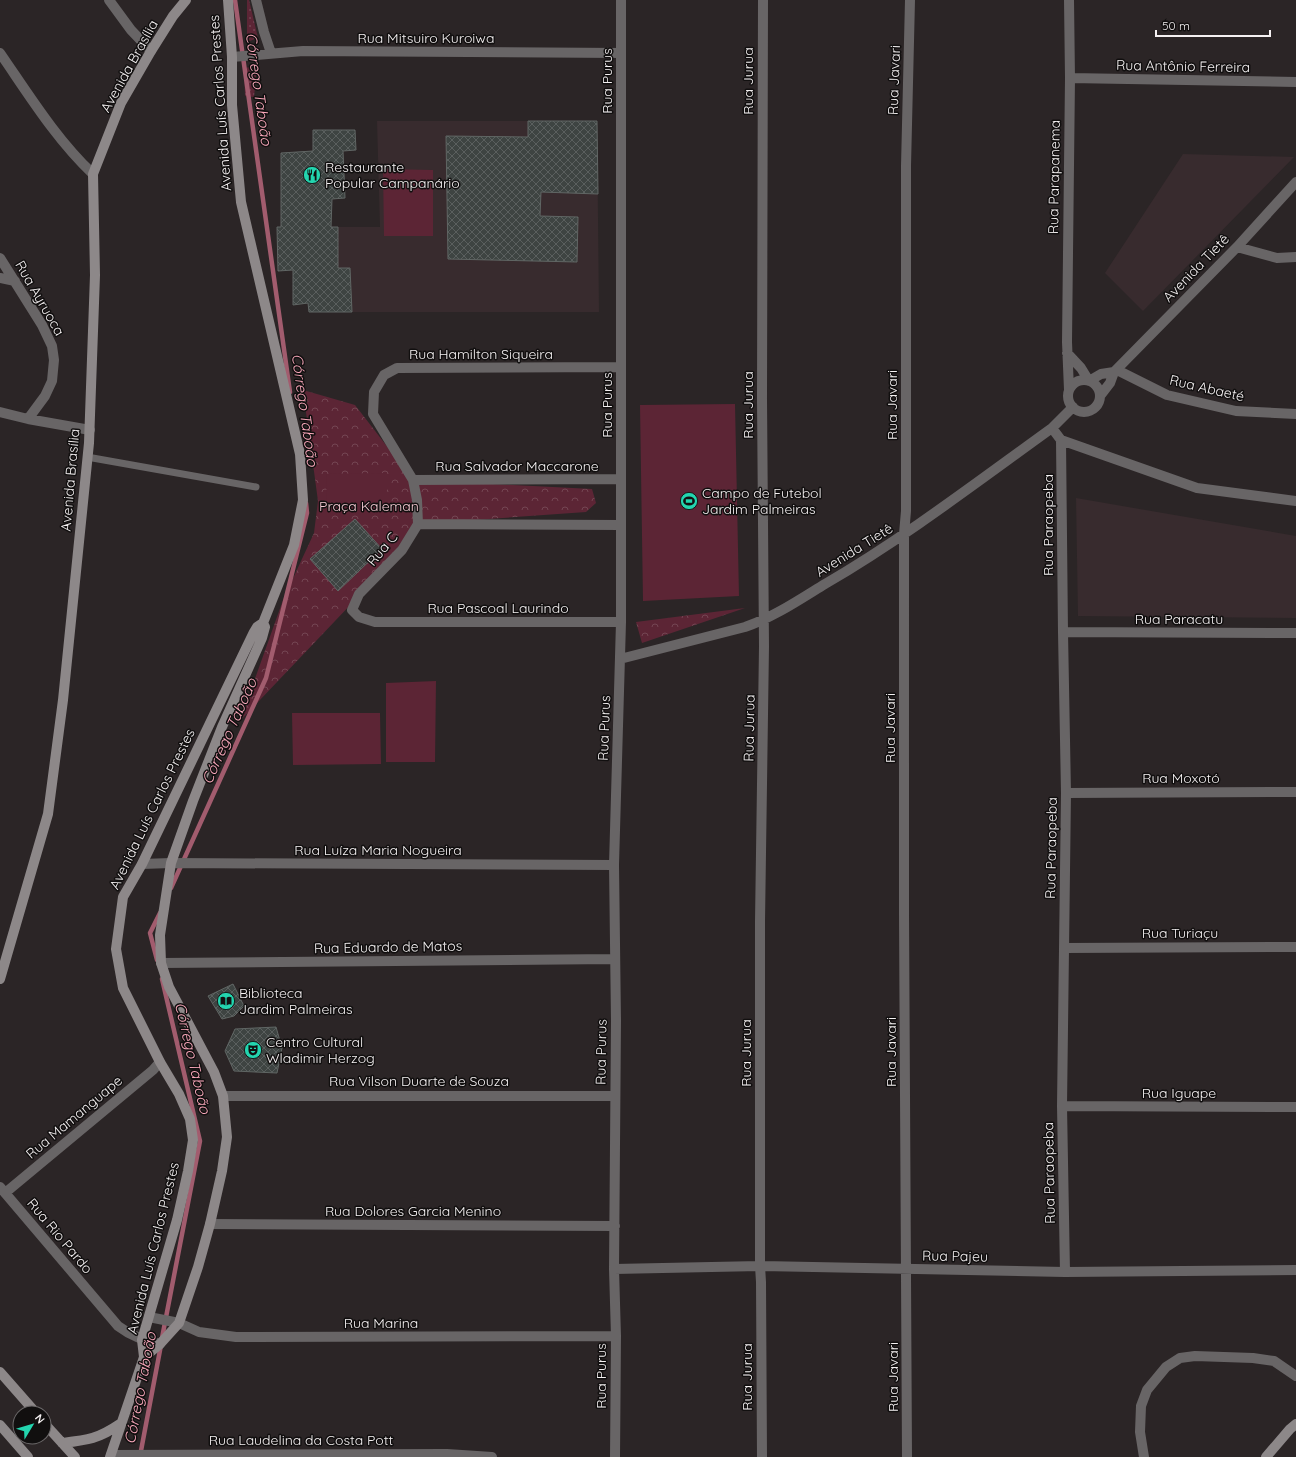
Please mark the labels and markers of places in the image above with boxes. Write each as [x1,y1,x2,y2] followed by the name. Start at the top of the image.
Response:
[325,158,460,192] place label: Restaurante Popular Campanário
[302,165,322,185] restaurant icon: Restaurante Popular Campanário
[702,484,822,518] place label: Campo de Futebol Jardim Palmeiras
[679,491,699,511] sports icon: Campo de Futebol Jardim Palmeiras
[239,984,353,1018] place label: Biblioteca Jardim Palmeiras
[216,991,236,1011] library icon: Biblioteca Jardim Palmeiras
[266,1033,375,1067] place label: Centro Cultural Wladimir Herzog
[243,1040,263,1060] theatre icon: Centro Cultural Wladimir Herzog

